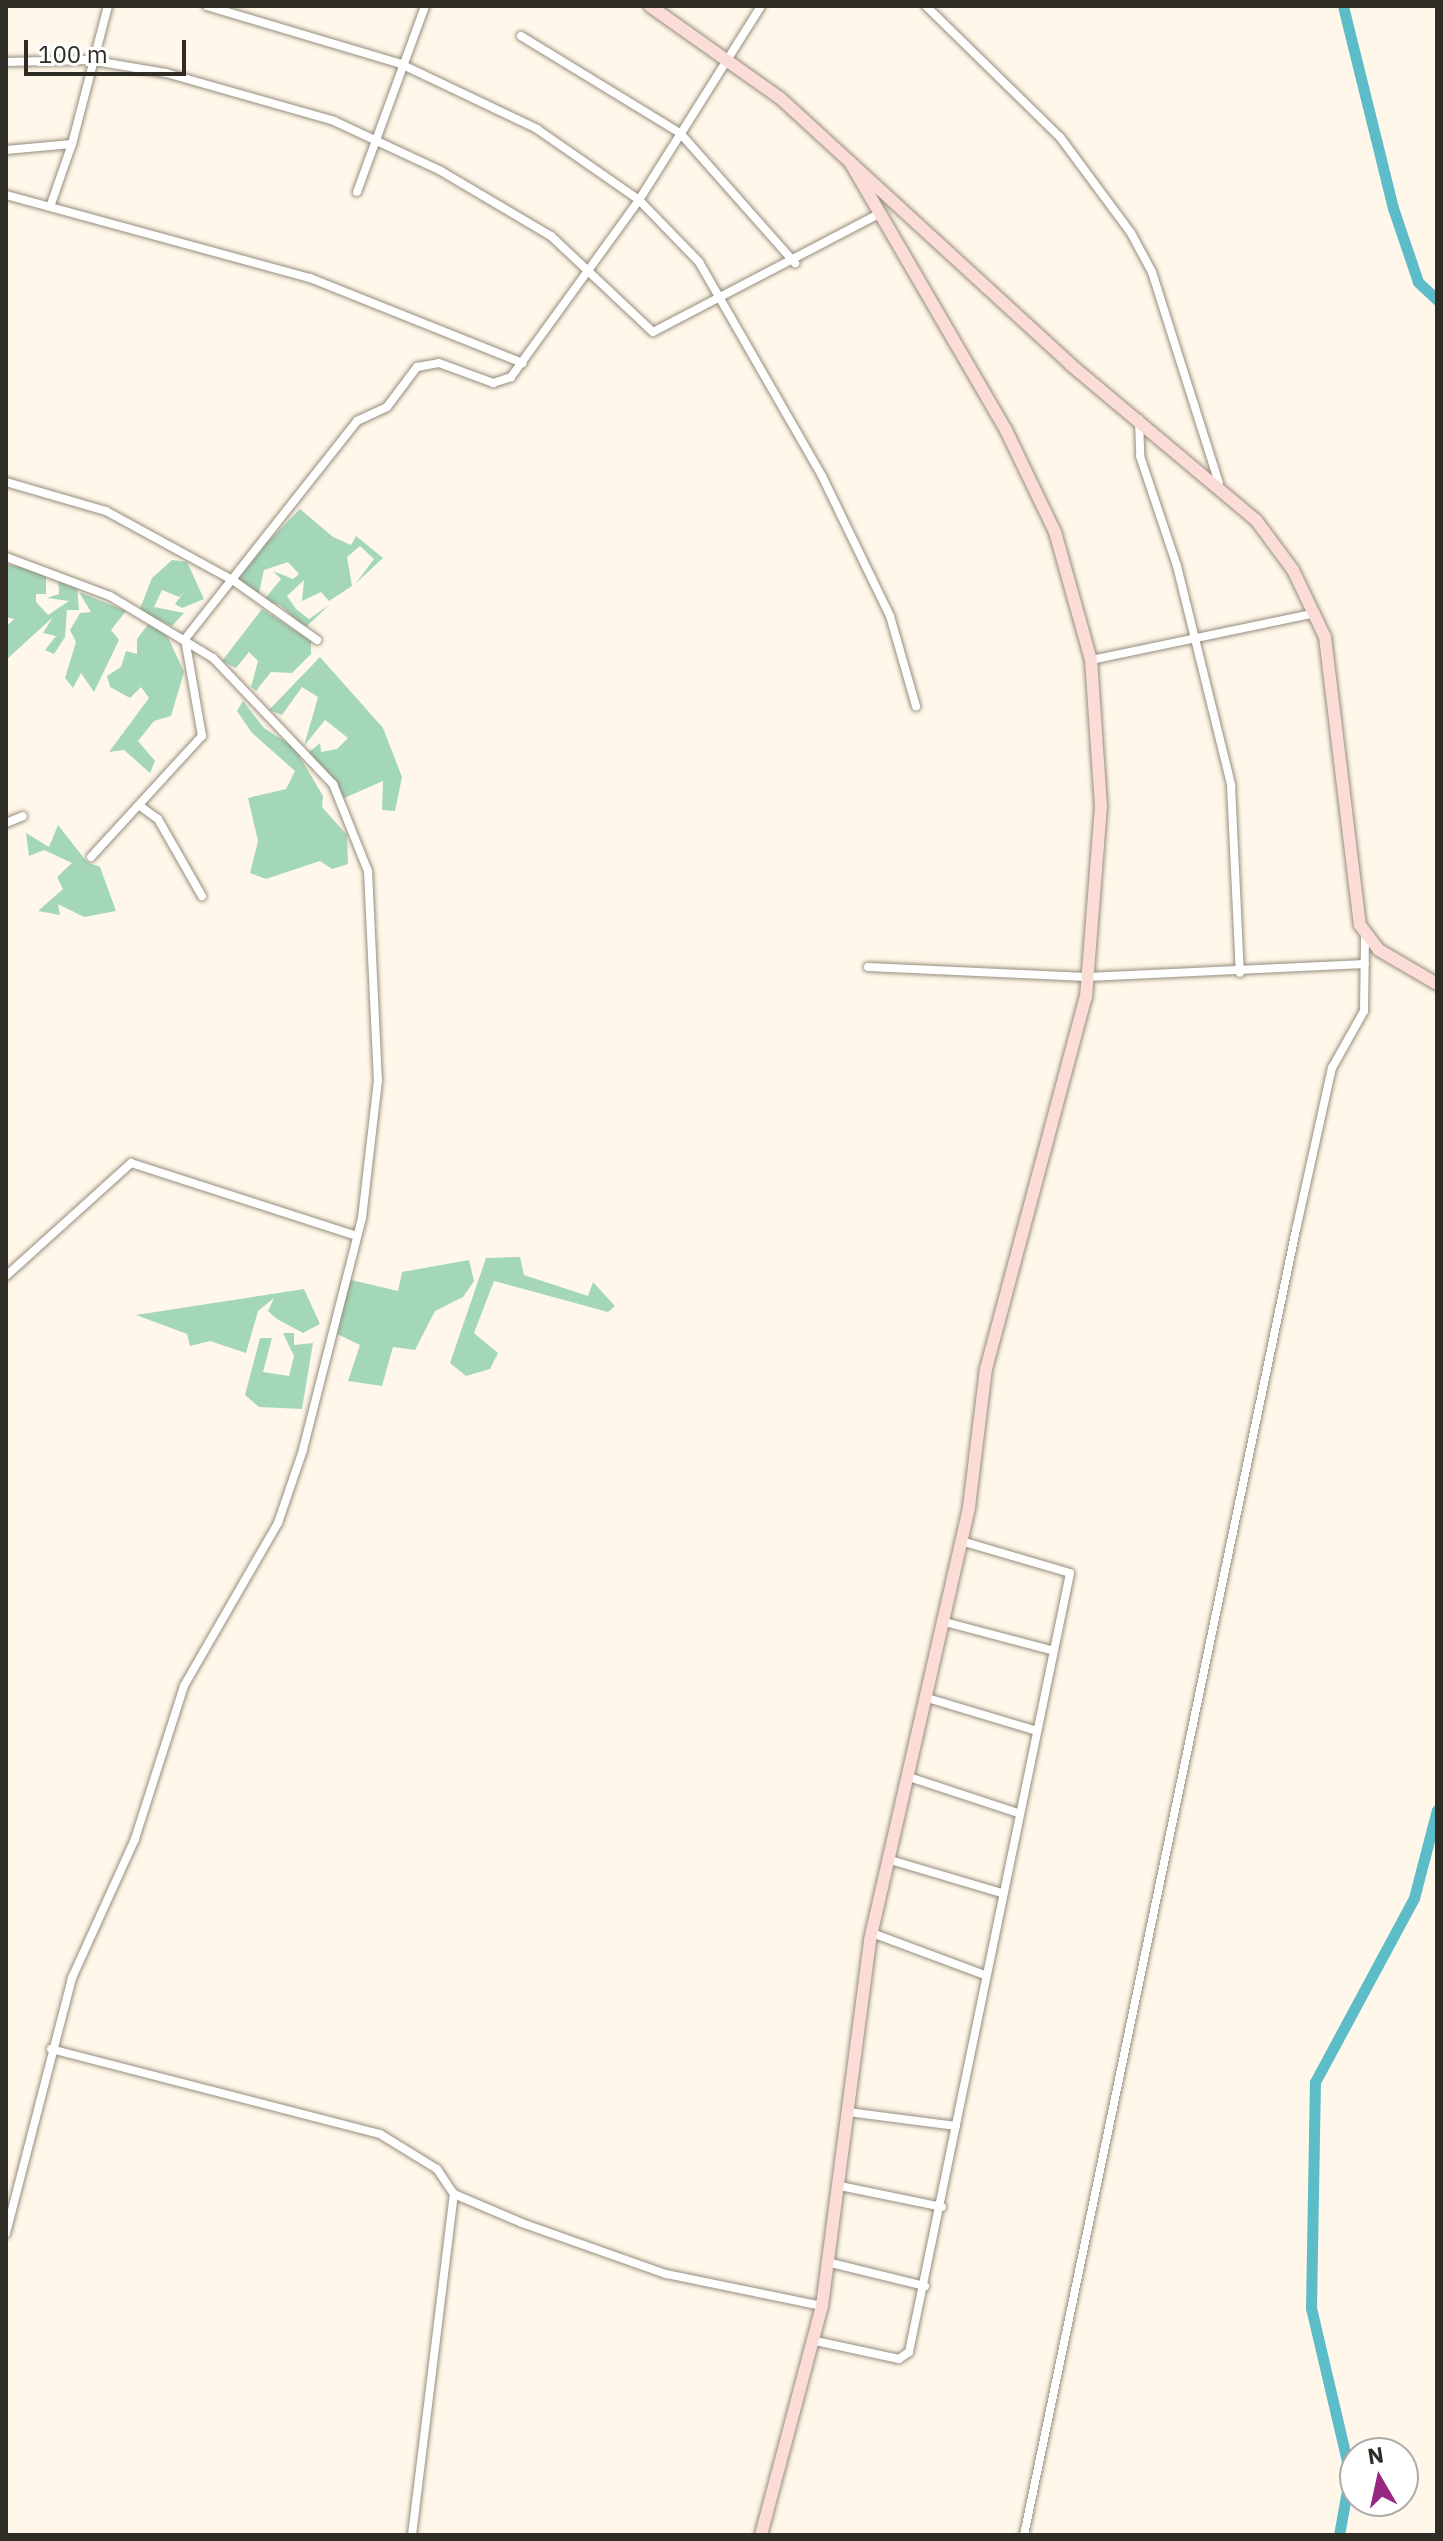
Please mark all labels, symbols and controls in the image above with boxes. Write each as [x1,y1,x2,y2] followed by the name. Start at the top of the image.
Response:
[28,24,190,74] scale bar
[38,38,108,70] text: 100 m
[1339,2437,1419,2517] north arrow
[1365,2439,1386,2470] text: N

